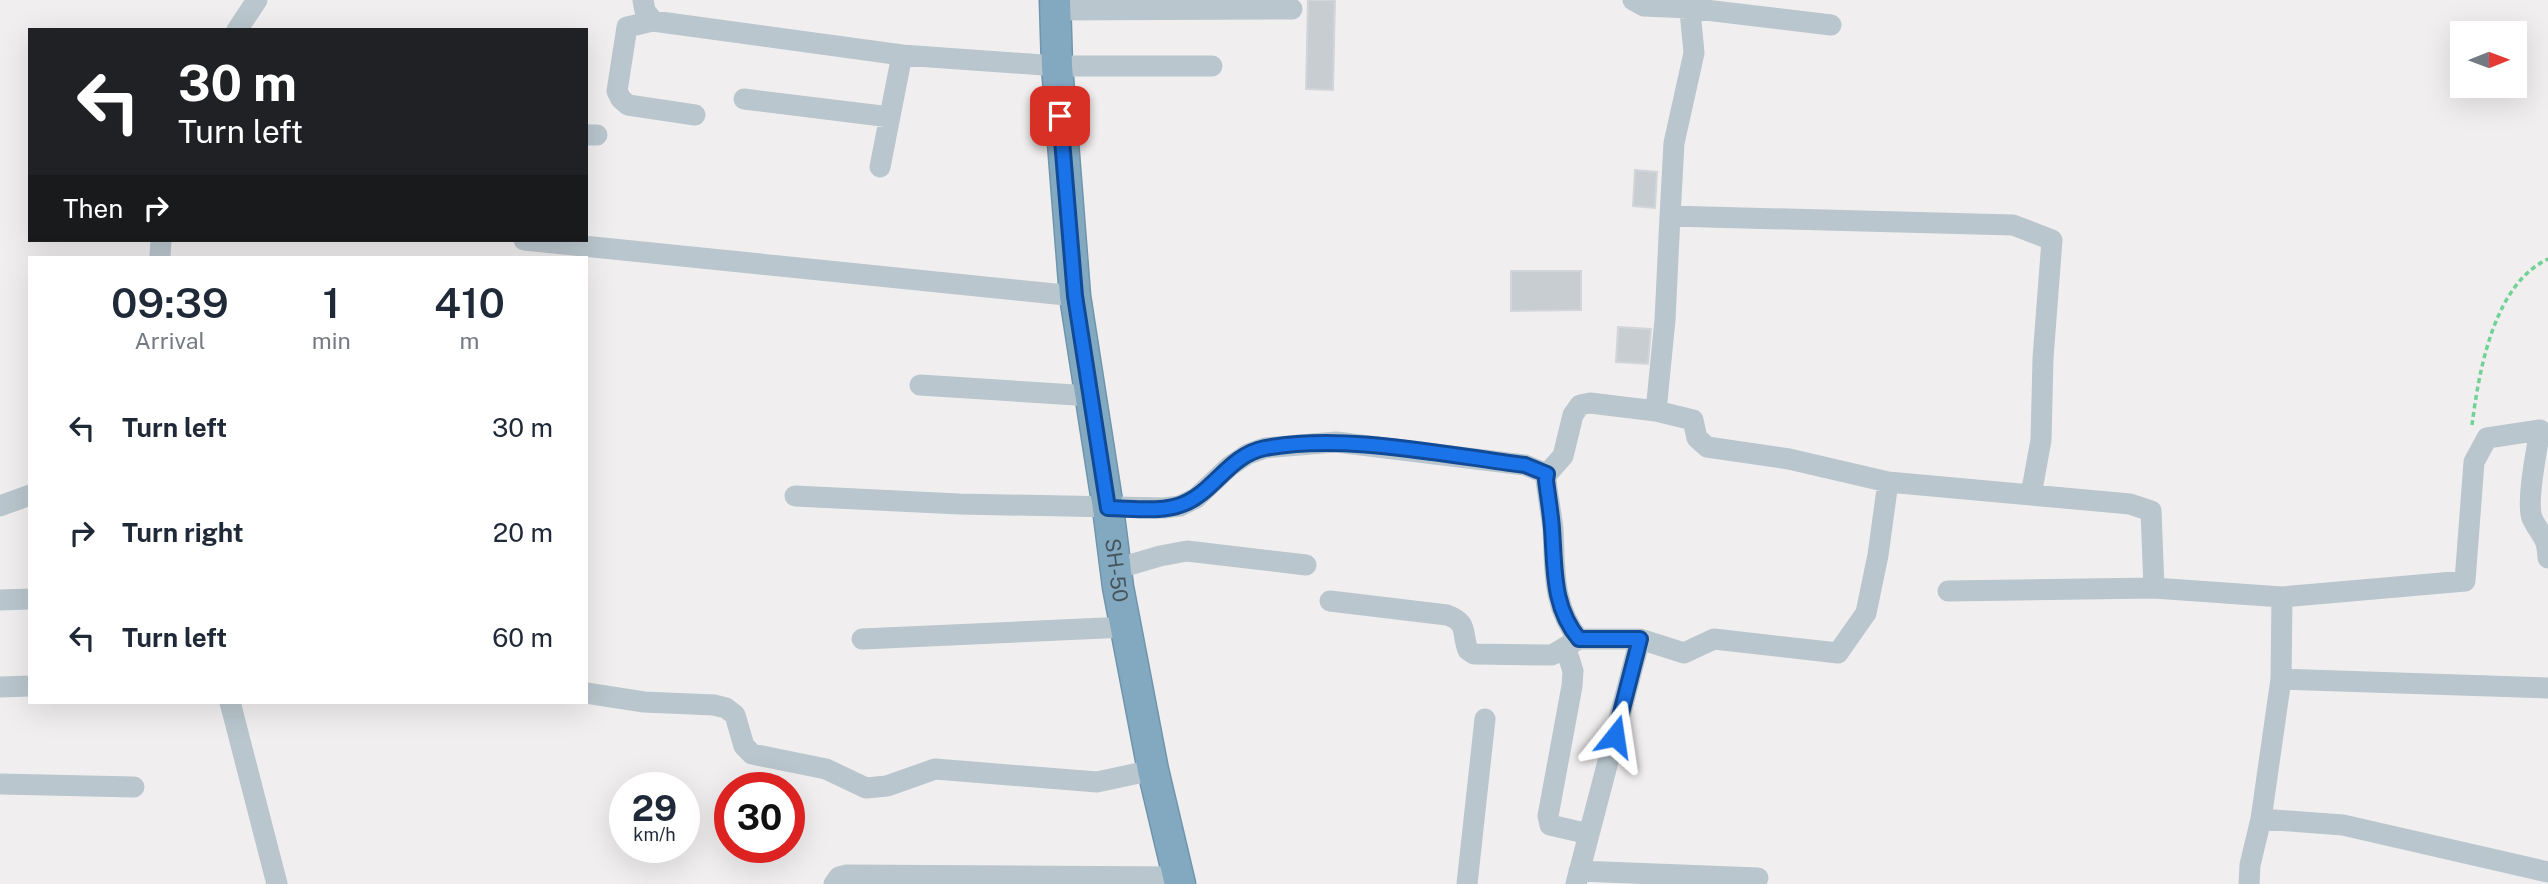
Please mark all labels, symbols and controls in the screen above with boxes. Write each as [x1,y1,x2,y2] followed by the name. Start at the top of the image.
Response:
[2450,21,2527,98] north arrow
[2450,21,2527,98] map controls
[178,54,297,112] text: 30 m
[63,56,154,147] icon: left
[1030,86,1090,146] pin
[1041,97,1079,135] icon: arrive
[178,113,303,150] text: Turn left
[137,189,175,227] icon: right
[63,193,123,224] text: Then
[111,278,229,327] text: 09:39
[323,278,340,327] text: 1
[434,278,505,327] text: 410
[134,327,205,354] text: Arrival
[312,327,351,354] text: min
[459,327,479,354] text: m
[63,409,101,447] icon: left
[122,412,227,443] text: Turn left
[492,412,553,443] text: 30 m
[63,514,101,552] icon: right
[122,517,244,548] text: Turn right
[493,517,553,548] text: 20 m
[1100,537,1134,604] street label: SH-50
[63,619,101,657] icon: left
[122,622,227,653] text: Turn left
[492,622,553,653] text: 60 m
[1578,699,1652,773] position arrow
[714,772,805,863] speed limit sign: 30
[632,788,677,829] text: 29
[633,824,676,845] text: km/h

